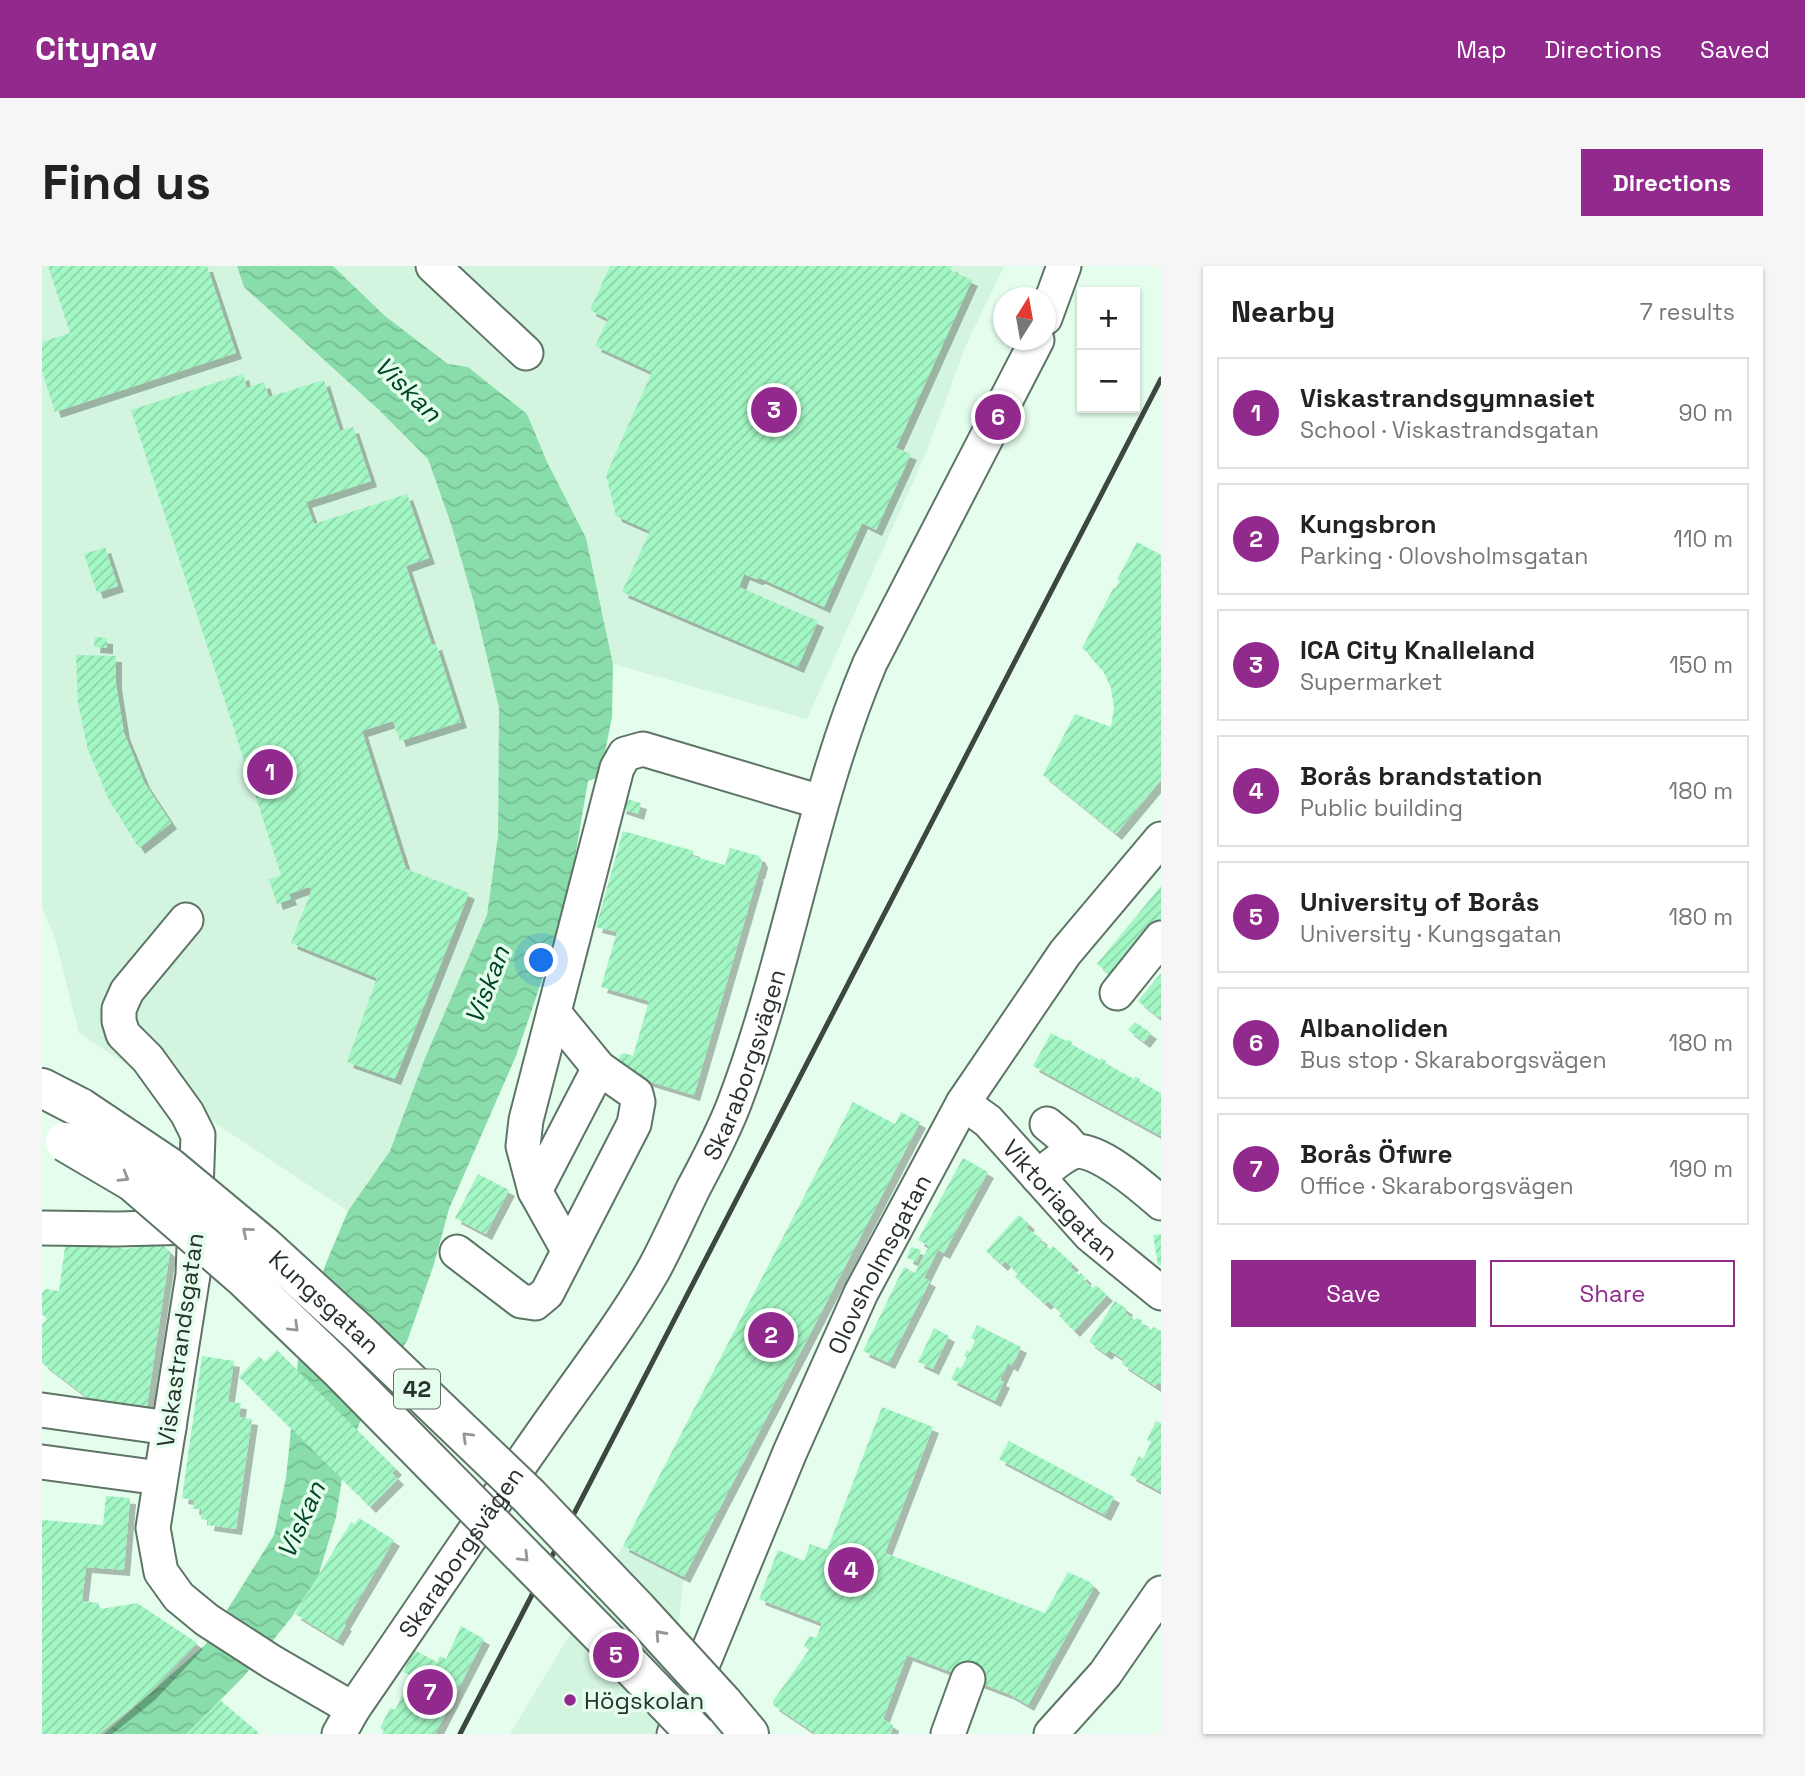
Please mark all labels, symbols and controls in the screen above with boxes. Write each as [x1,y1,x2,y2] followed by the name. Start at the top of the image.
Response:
[35,28,157,70] text: Citynav
[1456,34,1506,65] text: Map
[1544,34,1662,65] text: Directions
[1700,34,1770,65] text: Saved
[1581,149,1763,216] button: Directions
[42,151,211,213] text: Find us
[993,287,1056,350] north arrow
[1077,287,1140,413] map controls
[1077,287,1140,350] button: +
[1231,292,1335,331] text: Nearby
[1640,297,1735,327] text: 7 results
[367,349,450,430] water label: Viskan
[1077,350,1140,413] button: −
[1300,381,1595,415] text: Viskastrandsgymnasiet
[751,384,797,436] pin: 3
[975,391,1021,443] pin: 6
[1251,398,1261,428] text: 1
[1678,398,1733,428] text: 90 m
[1300,415,1599,445] text: School · Viskastrandsgatan
[1300,507,1437,541] text: Kungsbron
[1249,524,1263,554] text: 2
[1673,524,1733,554] text: 110 m
[1300,541,1588,571] text: Parking · Olovsholmsgatan
[1300,633,1535,667] text: ICA City Knalleland
[1249,650,1263,680] text: 3
[1669,650,1733,680] text: 150 m
[1300,667,1442,697] text: Supermarket
[247,746,293,798] pin: 1
[1300,759,1543,793] text: Borås brandstation
[1249,776,1263,806] text: 4
[1669,776,1733,806] text: 180 m
[1300,793,1463,823] text: Public building
[1300,885,1539,919] text: University of Borås
[1249,902,1263,932] text: 5
[1669,902,1733,932] text: 180 m
[1300,919,1562,949] text: University · Kungsgatan
[457,940,518,1029] water label: Viskan
[524,943,558,977] your location
[695,966,792,1165] street label: Skaraborgsvägen
[1300,1011,1448,1045] text: Albanoliden
[1249,1028,1263,1058] text: 6
[1669,1028,1733,1058] text: 180 m
[1300,1045,1607,1075] text: Bus stop · Skaraborgsvägen
[996,1133,1125,1267] street label: Viktoriagatan
[1300,1137,1452,1171] text: Borås Öfwre
[1250,1154,1262,1184] text: 7
[1669,1154,1733,1184] text: 190 m
[820,1168,938,1359] street label: Olovsholmsgatan
[116,1169,129,1182] one-way arrow
[1300,1171,1574,1201] text: Office · Skaraborgsvägen
[242,1228,255,1240] one-way arrow
[150,1231,210,1449] street label: Viskastrandsgatan
[263,1243,387,1360] street label: Kungsgatan
[1231,1260,1476,1327] button: Save
[1490,1260,1735,1327] button: Share
[748,1309,794,1361] pin: 2
[286,1318,299,1331] one-way arrow
[394,1370,440,1408] road number: 42
[462,1432,475,1445] one-way arrow
[391,1460,530,1643] street label: Skaraborgsvägen
[269,1475,333,1564] water label: Viskan
[828,1544,874,1596] pin: 4
[516,1549,529,1562] one-way arrow
[593,1629,639,1681] pin: 5
[656,1630,669,1643] one-way arrow
[407,1666,453,1718] pin: 7
[584,1685,704,1716] place label: Högskolan
[562,1692,578,1708] marker: Högskolan

